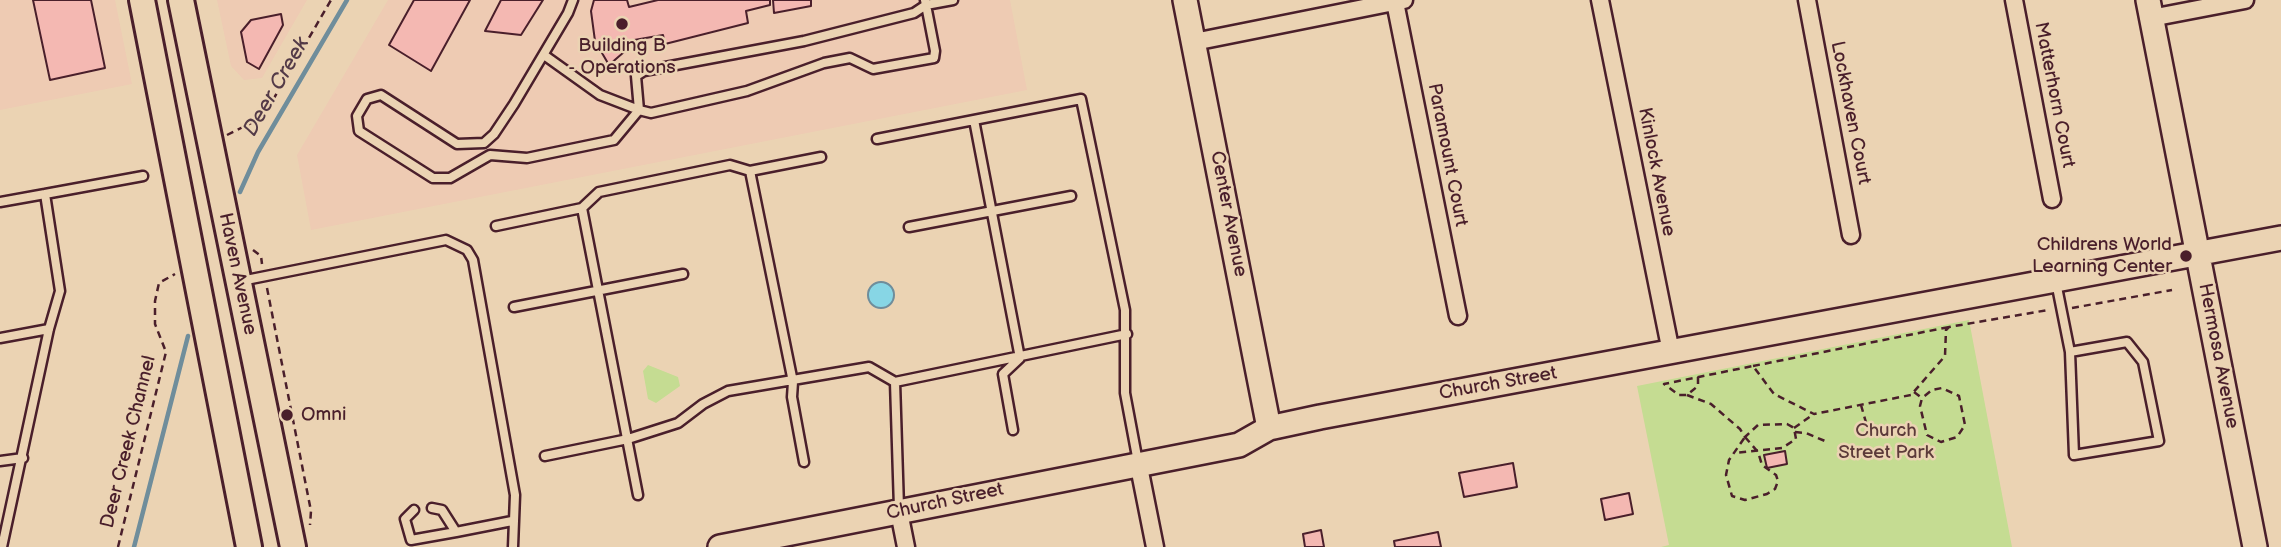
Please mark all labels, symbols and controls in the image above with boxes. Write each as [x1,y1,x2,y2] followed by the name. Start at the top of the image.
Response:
[614,16,630,32] marker: Building B - Operations
[2029,20,2079,170] street label: Matterhorn Court
[239,33,315,141] water label: Deer Creek
[568,35,676,79] place label: Building B - Operations
[1825,39,1875,187] street label: Lockhaven Court
[1422,81,1472,229] street label: Paramount Court
[1632,106,1680,238] street label: Kinlock Avenue
[1205,149,1251,279] street label: Center Avenue
[213,211,261,337] street label: Haven Avenue
[2032,234,2172,278] place label: Childrens World Learning Center
[2178,248,2194,264] marker: Childrens World Learning Center
[2193,281,2243,431] street label: Hermosa Avenue
[97,353,161,531] street label: Deer Creek Channel
[1437,362,1559,406] street label: Church Street
[301,404,346,426] place label: Omni
[279,407,295,423] marker: Omni
[1838,420,1934,464] park label: Church Street Park
[884,478,1006,526] street label: Church Street

